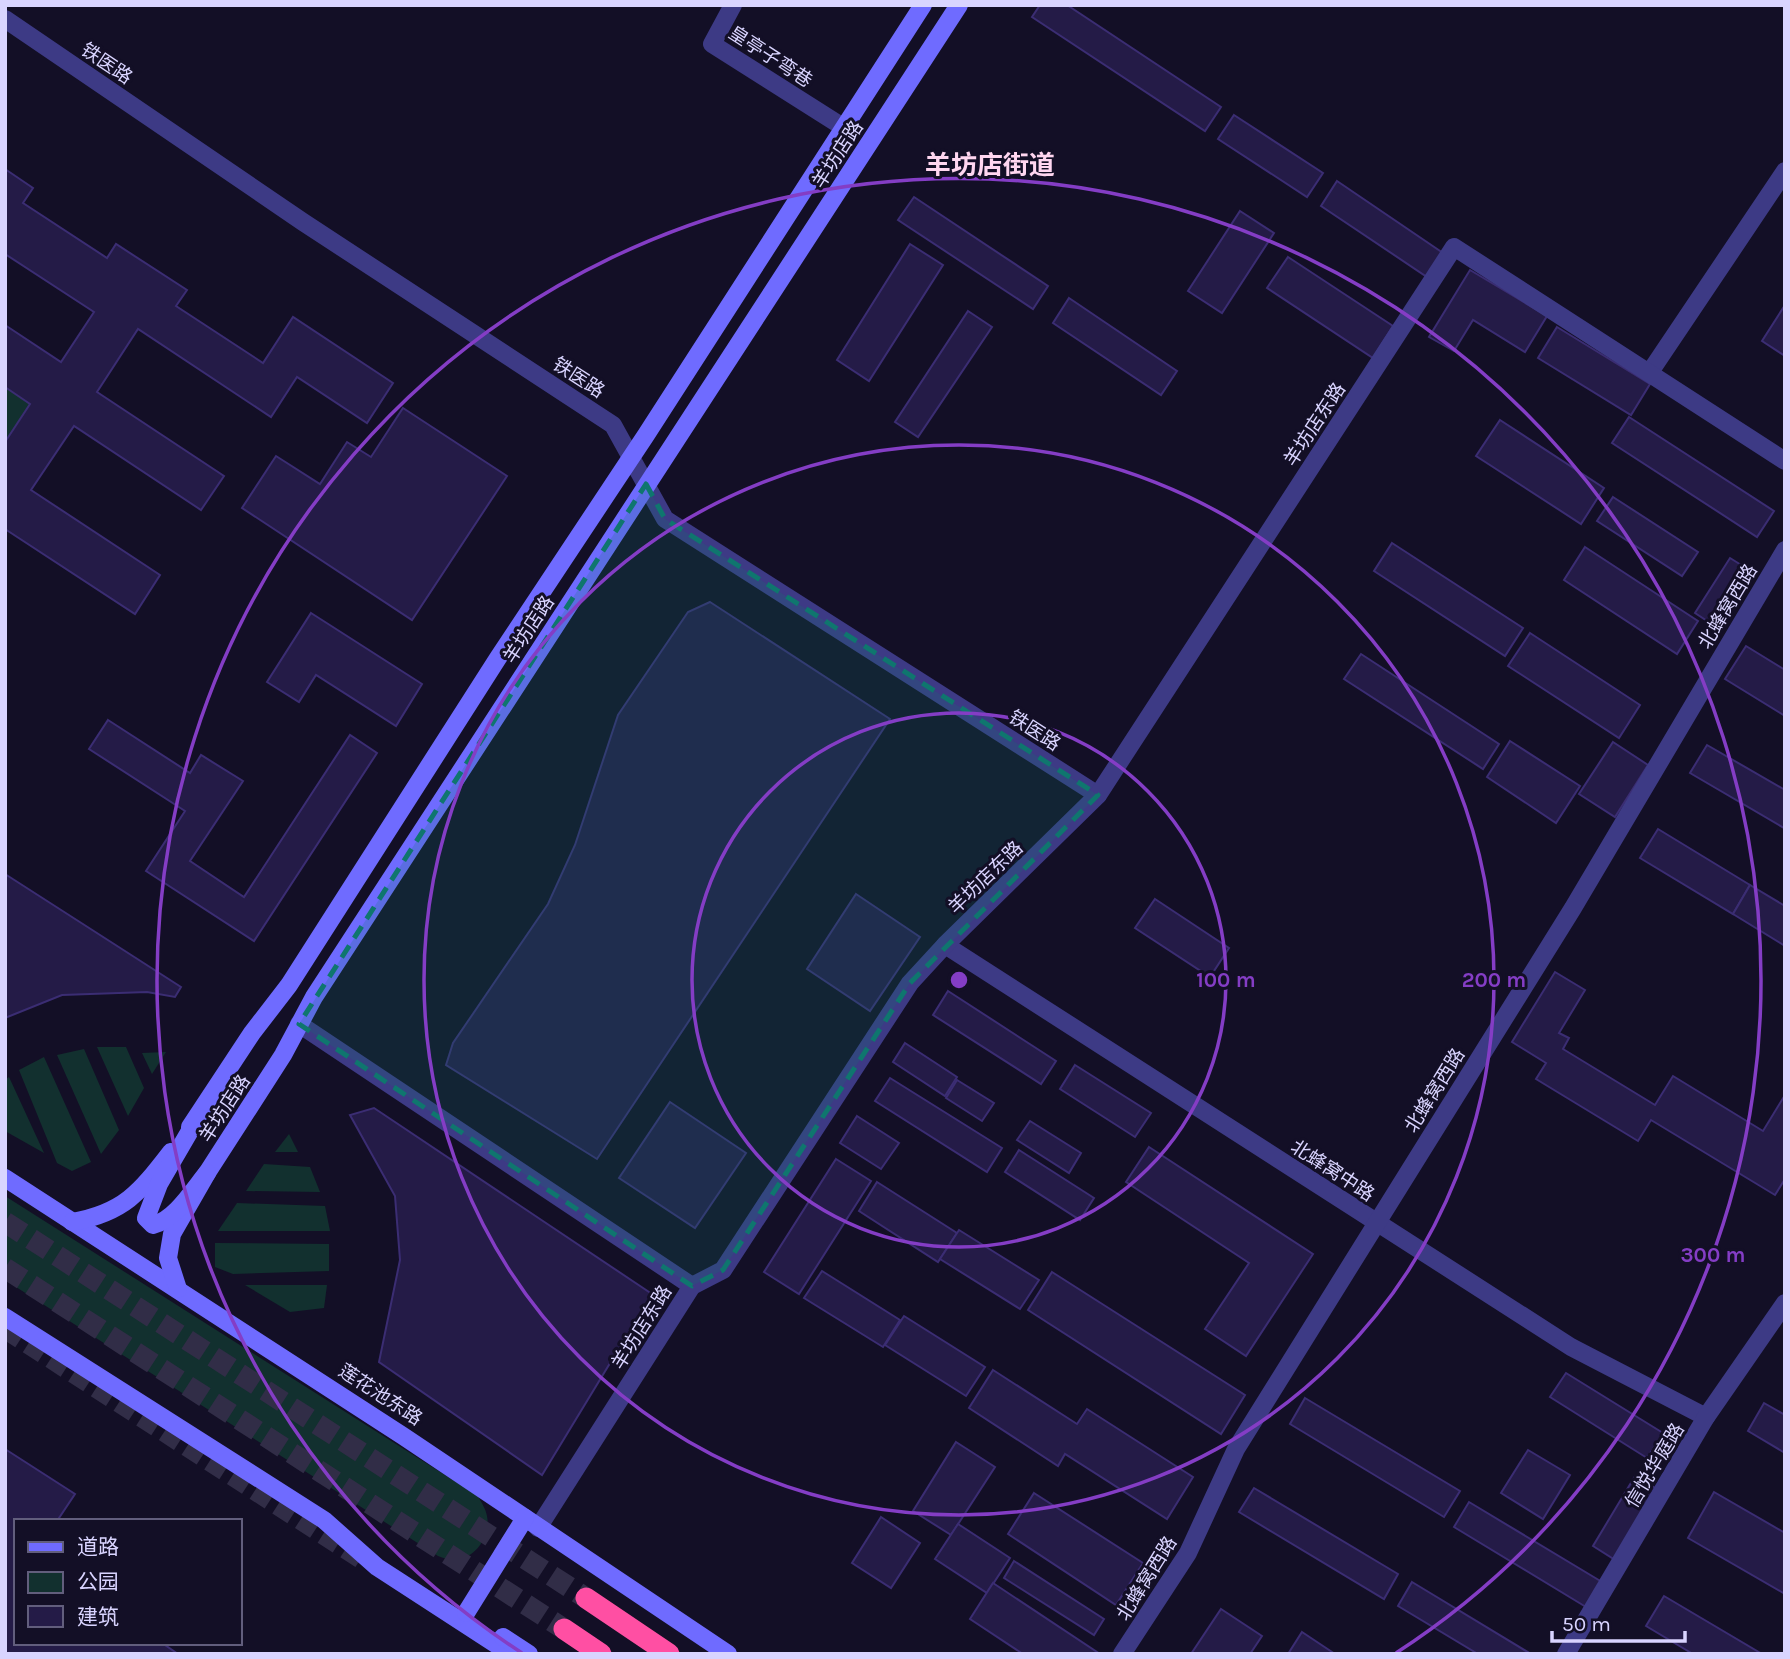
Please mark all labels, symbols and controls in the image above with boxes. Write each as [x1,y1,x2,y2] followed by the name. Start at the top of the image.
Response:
[725,22,816,92] street label: 皇亭子弯巷
[77,39,136,89] street label: 铁医路
[808,117,868,192] street label: 羊坊店路
[925,150,1055,181] district label: 羊坊店街道
[549,353,608,403] street label: 铁医路
[1280,379,1350,470] street label: 羊坊店东路
[1694,560,1762,653] street label: 北蜂窝西路
[499,592,559,667] street label: 羊坊店路
[1005,706,1064,756] street label: 铁医路
[944,837,1028,919] street label: 羊坊店东路
[947,968,971,992] centre of rings
[1196,968,1256,992] text: 100 m
[1462,968,1526,992] text: 200 m
[1400,1044,1469,1137] street label: 北蜂窝西路
[195,1071,255,1146] street label: 羊坊店路
[1287,1136,1378,1206] street label: 北蜂窝中路
[1681,1243,1745,1267] text: 300 m
[607,1281,676,1374] street label: 羊坊店东路
[335,1360,426,1430] street label: 莲花池东路
[1621,1419,1689,1512] street label: 信悦华庭路
[14,1519,242,1645] legend
[1112,1532,1181,1625] street label: 北蜂窝西路
[77,1535,119,1559] text: 道路
[77,1570,119,1594] text: 公园
[1552,1600,1685,1644] scale bar
[77,1605,119,1629] text: 建筑
[1562,1612,1611,1636] text: 50 m

